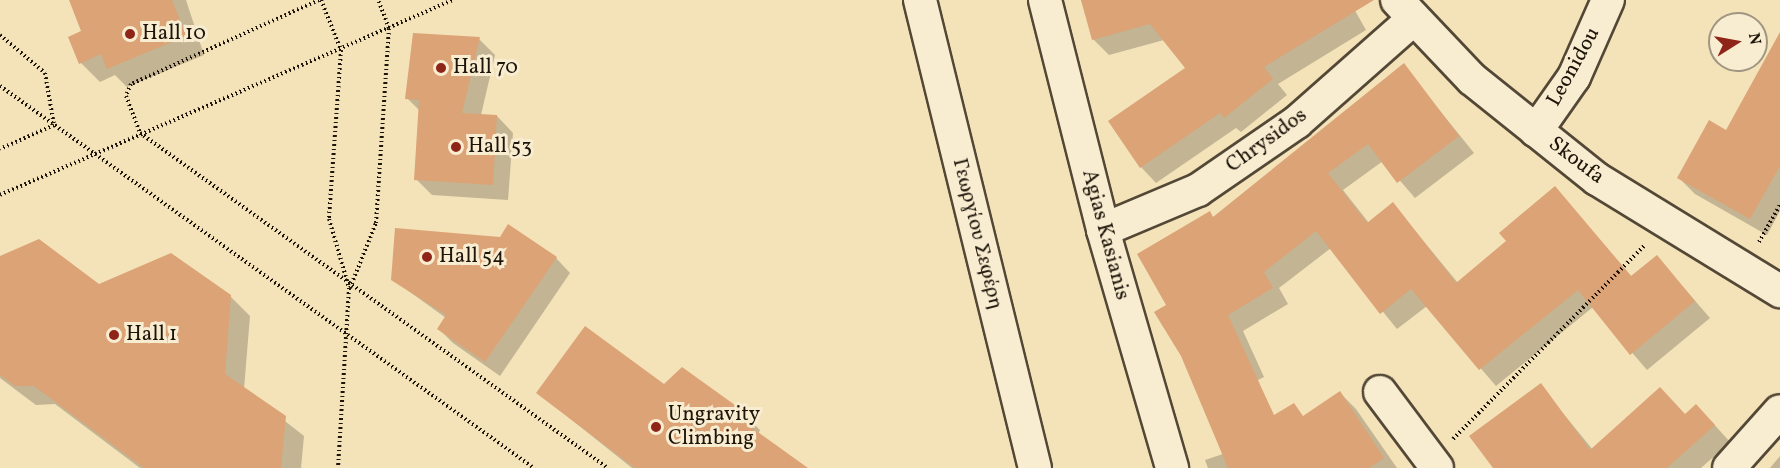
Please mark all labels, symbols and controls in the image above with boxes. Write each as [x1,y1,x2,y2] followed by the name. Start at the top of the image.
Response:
[1708,12,1768,72] north arrow
[142,21,206,47] place label: Hall 10
[1542,23,1606,111] street label: Leonidou
[123,27,137,41] marker: Hall 10
[1742,31,1766,47] text: N
[453,55,518,81] place label: Hall 70
[434,61,448,75] marker: Hall 70
[1222,103,1312,179] street label: Chrysidos
[1543,132,1609,190] street label: Skoufa
[468,134,532,160] place label: Hall 53
[449,140,463,154] marker: Hall 53
[946,156,1008,312] street label: Γεωργίου Σεφέρη
[1076,167,1134,303] street label: Agias Kasianis
[439,244,505,270] place label: Hall 54
[420,250,434,264] marker: Hall 54
[126,322,177,348] place label: Hall 1
[107,328,121,342] marker: Hall 1
[668,402,760,452] place label: Ungravity Climbing
[649,420,663,434] marker: Ungravity Climbing

